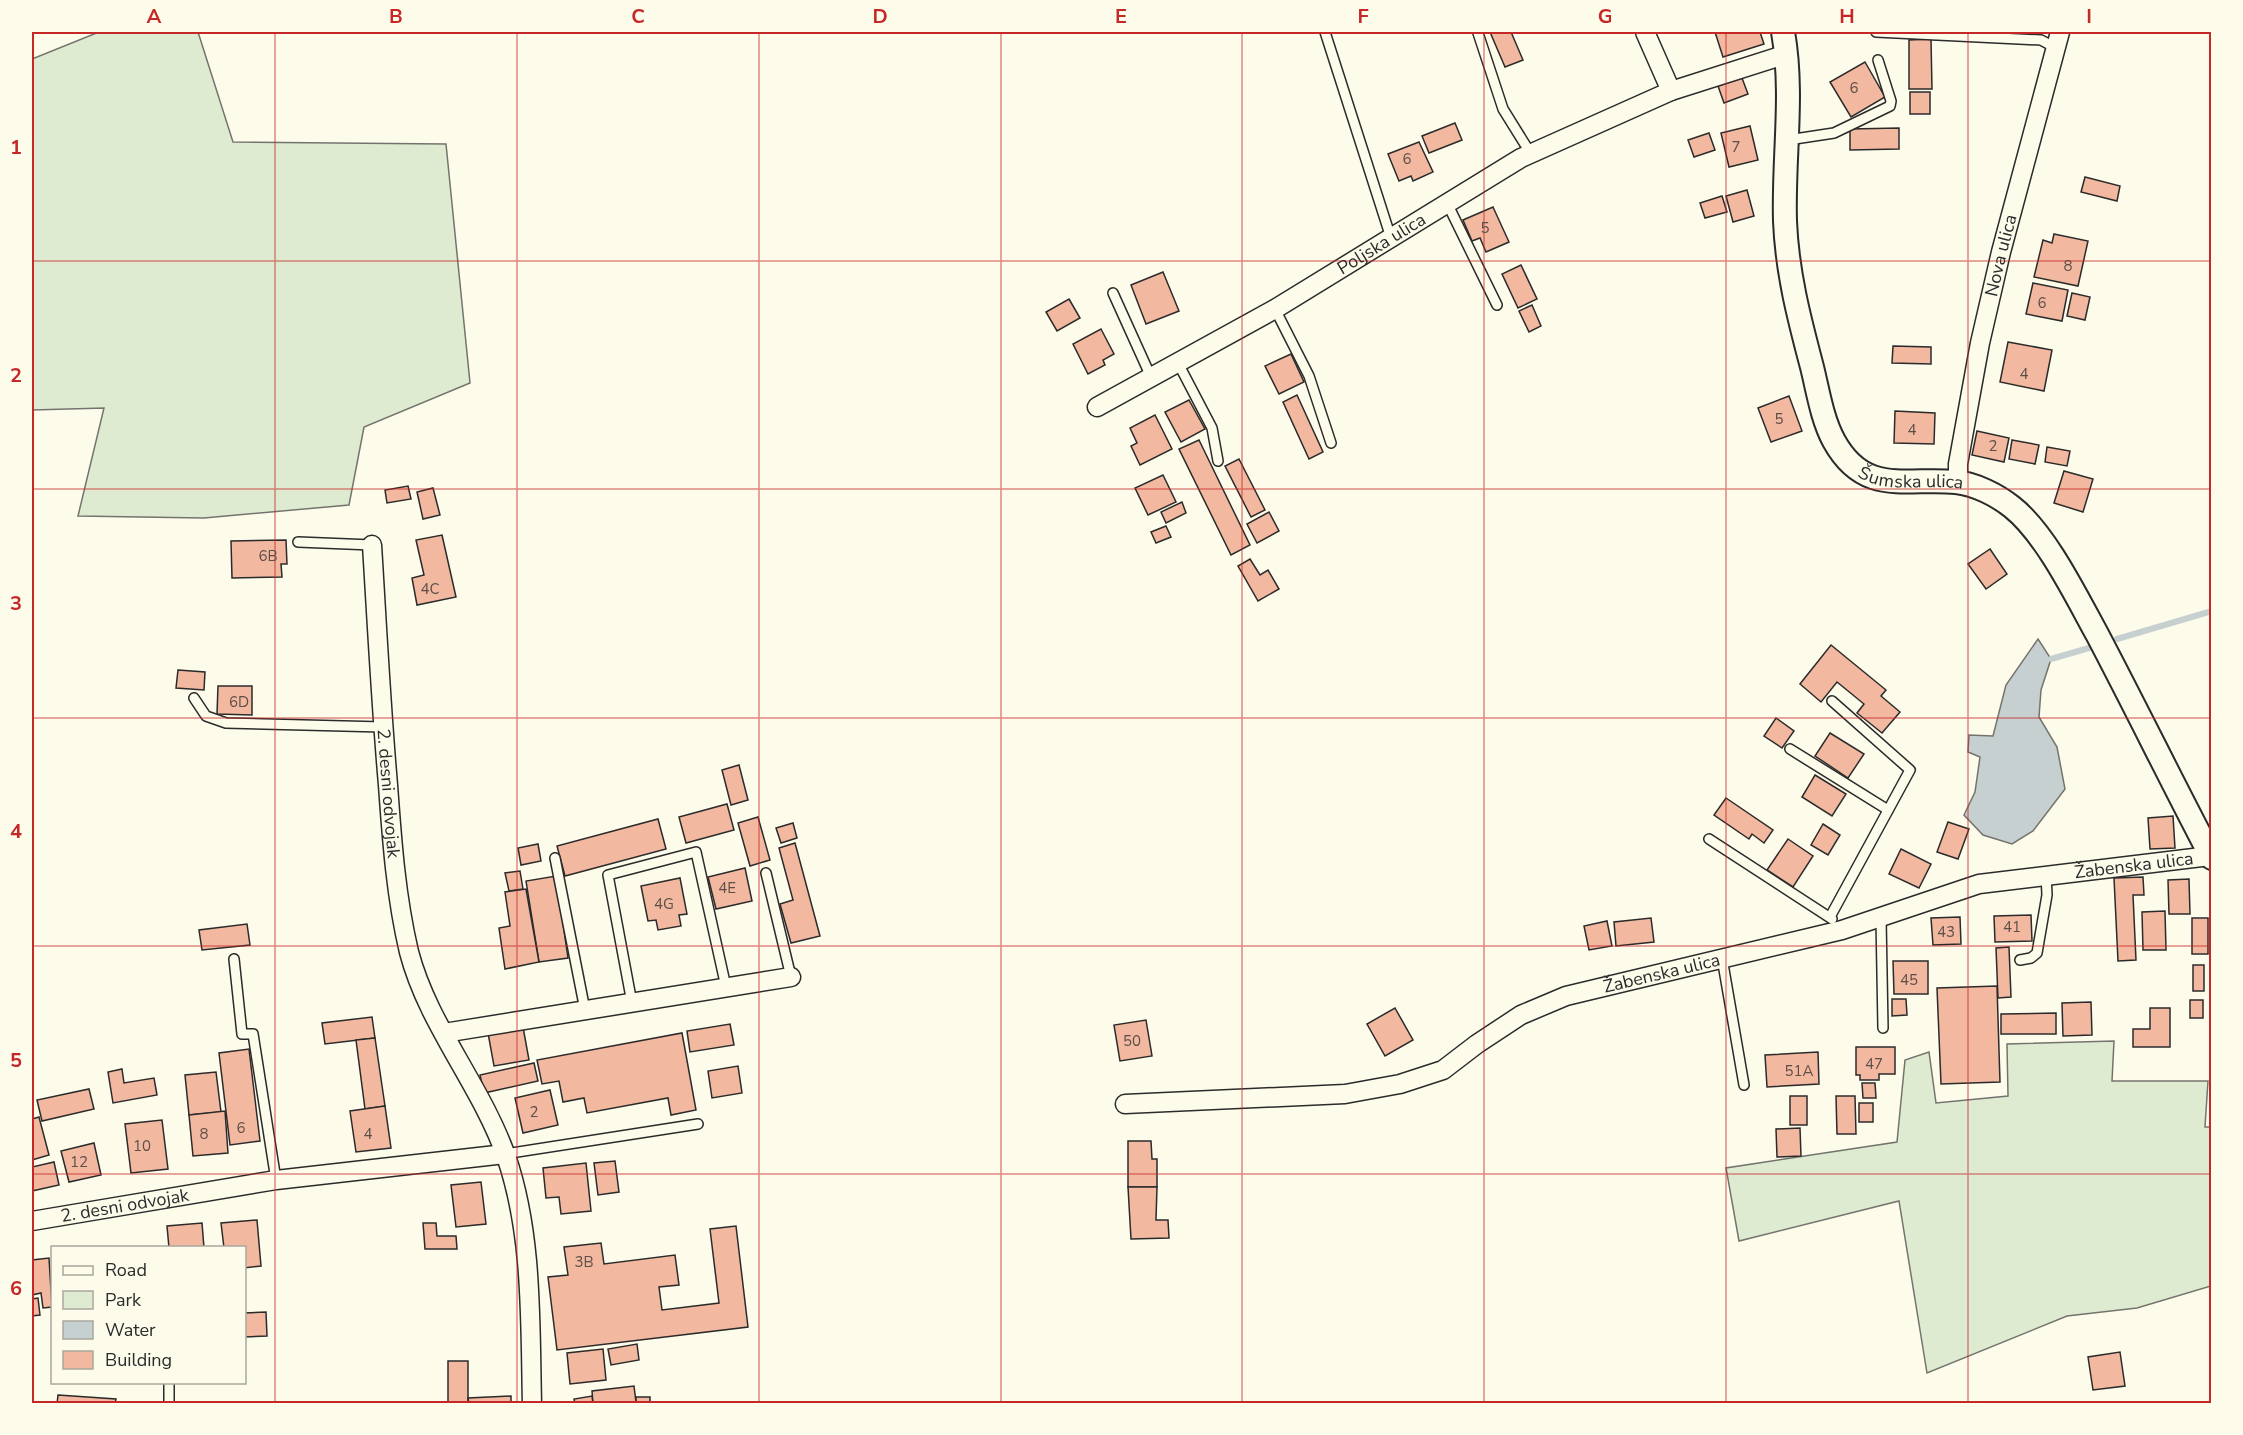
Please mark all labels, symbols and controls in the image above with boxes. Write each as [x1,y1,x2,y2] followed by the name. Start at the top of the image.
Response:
[147,3,162,30] text: A
[389,3,403,30] text: B
[631,3,645,30] text: C
[872,3,888,30] text: D
[1115,3,1127,30] text: E
[1357,3,1369,30] text: F
[1598,3,1612,30] text: G
[1839,3,1855,30] text: H
[2086,3,2092,30] text: I
[1849,78,1859,98] house number: 6
[10,134,22,161] text: 1
[1731,137,1741,157] house number: 7
[1402,149,1412,169] house number: 6
[1333,207,1430,280] street label: Poljska ulica
[1979,212,2023,299] street label: Nova ulica
[1480,218,1490,238] house number: 5
[2063,256,2073,276] house number: 8
[2037,293,2047,313] house number: 6
[10,362,22,389] text: 2
[2019,364,2029,384] house number: 4
[1774,409,1784,429] house number: 5
[1907,420,1917,440] house number: 4
[1988,436,1998,456] house number: 2
[1854,460,1965,495] street label: Šumska ulica
[258,546,278,566] house number: 6B
[420,579,440,599] house number: 4C
[10,590,22,617] text: 3
[229,692,249,712] house number: 6D
[372,728,406,860] street label: 2. desni odvojak
[10,818,22,845] text: 4
[2073,846,2195,884] street label: Žabenska ulica
[718,878,736,898] house number: 4E
[654,894,674,914] house number: 4G
[2003,917,2021,937] house number: 41
[1937,922,1955,942] house number: 43
[1601,948,1723,999] street label: Žabenska ulica
[1900,970,1918,990] house number: 45
[1123,1031,1141,1051] house number: 50
[10,1047,22,1074] text: 5
[1865,1054,1883,1074] house number: 47
[1785,1061,1814,1081] house number: 51A
[529,1102,539,1122] house number: 2
[236,1118,246,1138] house number: 6
[199,1124,209,1144] house number: 8
[363,1124,373,1144] house number: 4
[133,1136,151,1156] house number: 10
[70,1152,88,1172] house number: 12
[59,1183,192,1228] street label: 2. desni odvojak
[51,1246,246,1384] legend
[574,1252,594,1272] house number: 3B
[105,1258,147,1282] text: Road
[10,1275,22,1302] text: 6
[105,1288,142,1312] text: Park
[105,1318,156,1342] text: Water
[105,1348,172,1372] text: Building

